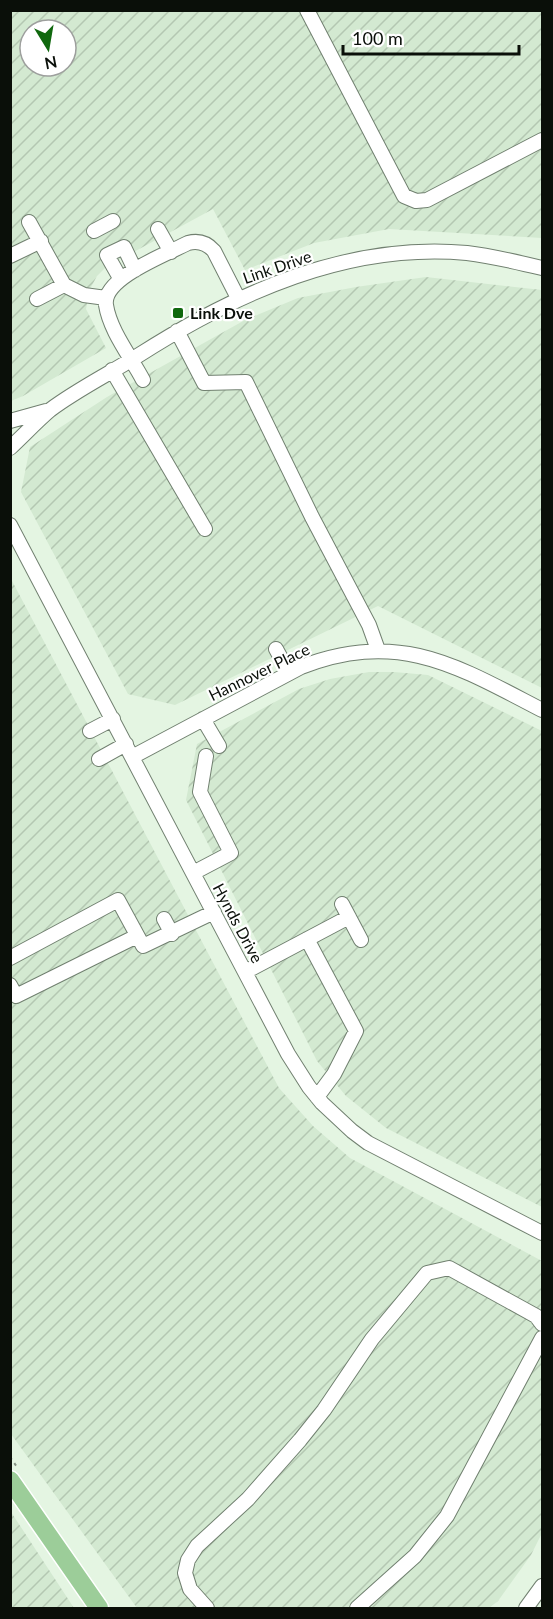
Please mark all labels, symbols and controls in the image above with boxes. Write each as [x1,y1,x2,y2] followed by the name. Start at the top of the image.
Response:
[18,18,78,78] north arrow
[343,18,518,56] scale bar
[352,27,403,49] text: 100 m
[43,53,59,74] text: N
[240,246,314,287] street label: Link Drive
[190,303,253,322] place label: Link Dve
[171,306,185,320] marker: Link Dve
[205,639,312,704] street label: Hannover Place
[210,880,267,966] street label: Hynds Drive

